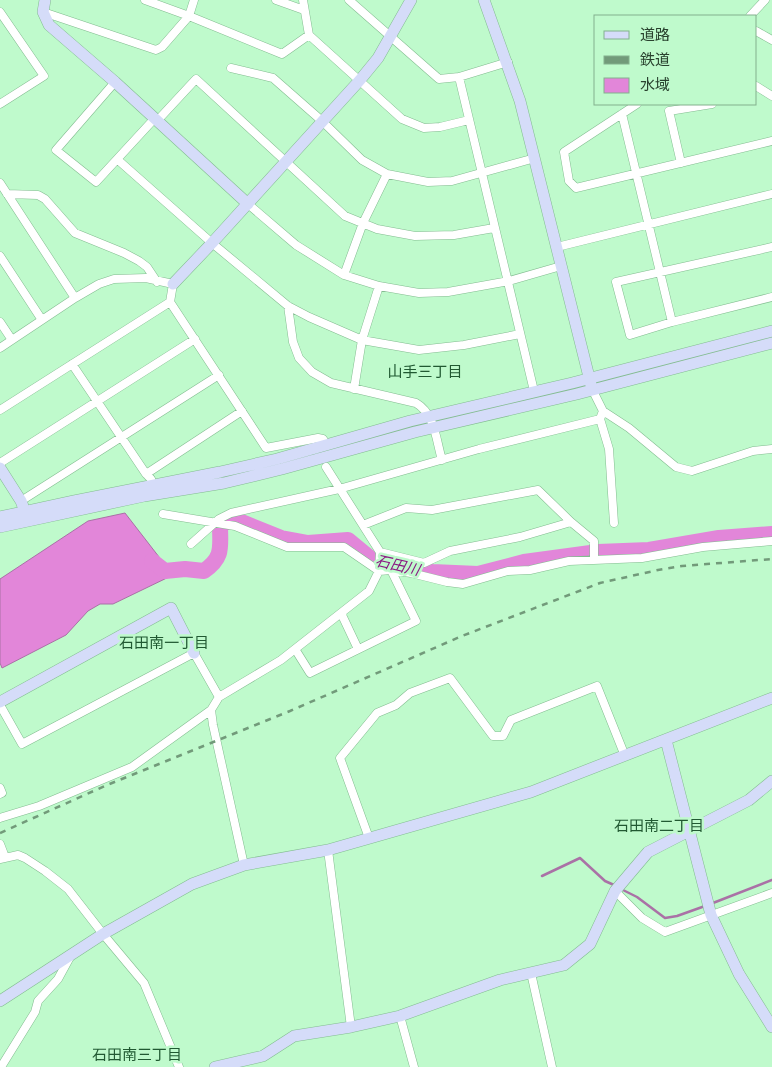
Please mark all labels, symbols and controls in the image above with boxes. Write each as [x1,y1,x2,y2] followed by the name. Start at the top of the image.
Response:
[594,15,757,105] legend
[640,22,670,45] text: 道路
[640,47,670,70] text: 鉄道
[640,72,670,95] text: 水域
[387,359,463,382] district label: 山手三丁目
[373,548,424,581] water label: 石田川
[119,630,209,653] district label: 石田南一丁目
[614,813,704,836] district label: 石田南二丁目
[92,1042,182,1065] district label: 石田南三丁目

